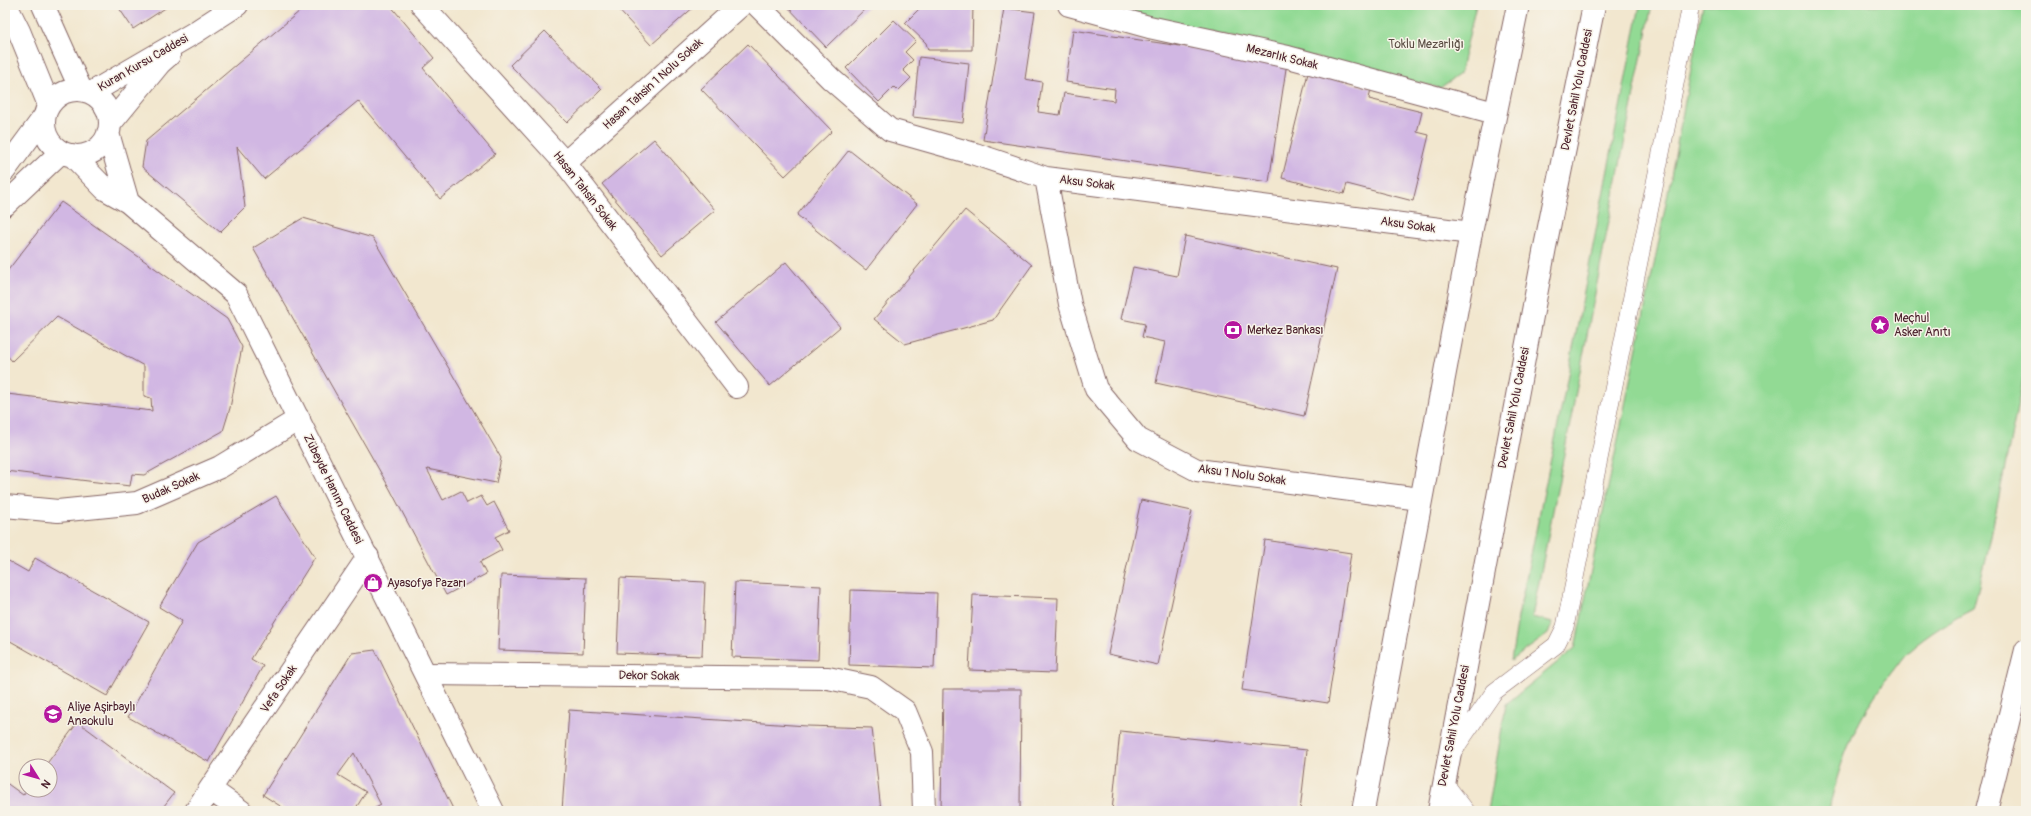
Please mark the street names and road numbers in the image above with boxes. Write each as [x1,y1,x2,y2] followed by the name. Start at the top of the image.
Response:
[1558,28,1596,152] street label: Devlet Sahil Yolu Caddesi
[95,31,191,95] street label: Kuran Kursu Caddesi
[600,35,706,133] street label: Hasan Tahsin 1 Nolu Sokak
[1245,41,1319,73] street label: Mezarlık Sokak
[550,149,620,233] street label: Hasan Tahsin Sokak
[1058,172,1116,194] street label: Aksu Sokak
[1379,214,1437,236] street label: Aksu Sokak
[1495,346,1533,470] street label: Devlet Sahil Yolu Caddesi
[300,432,366,546] street label: Zübeyde Hanım Caddesi
[1197,461,1287,489] street label: Aksu 1 Nolu Sokak
[140,469,202,507] street label: Budak Sokak
[257,662,301,716] street label: Vefa Sokak
[1435,664,1473,788] street label: Devlet Sahil Yolu Caddesi
[618,668,680,684] street label: Dekor Sokak

